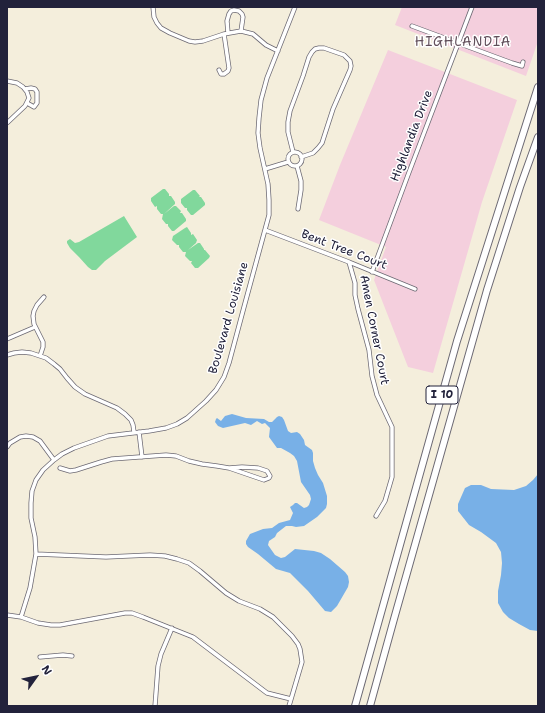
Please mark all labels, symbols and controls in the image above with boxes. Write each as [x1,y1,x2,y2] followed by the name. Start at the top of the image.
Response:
[415,35,511,51] district label: HIGHLANDIA
[388,88,436,184] street label: Highlandia Drive
[299,227,389,273] street label: Bent Tree Court
[206,260,252,376] street label: Boulevard Louisiane
[356,274,392,386] street label: Amen Corner Court
[426,386,458,404] road number: I 10
[16,657,56,697] north arrow
[38,662,55,678] text: N

